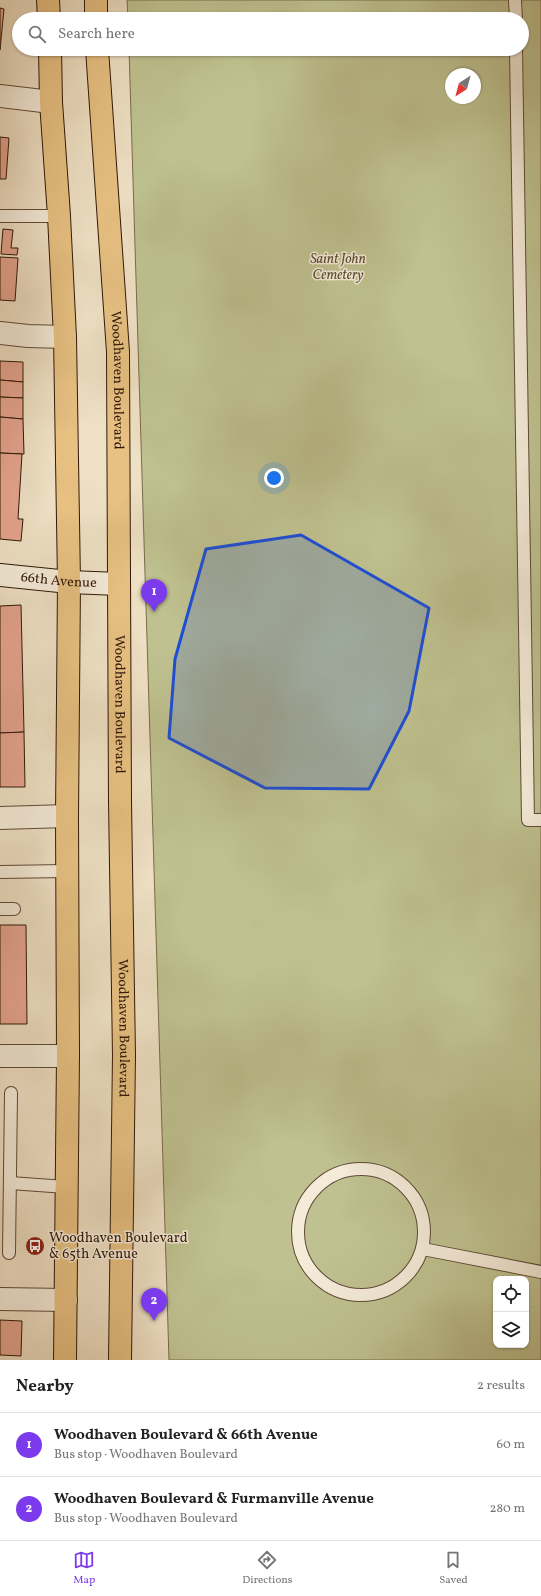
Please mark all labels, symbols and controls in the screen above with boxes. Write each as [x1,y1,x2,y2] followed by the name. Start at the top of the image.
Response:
[12,12,529,56] search box
[26,23,48,45] icon: search
[58,24,135,45] text: Search here
[445,68,481,104] north arrow
[310,250,366,285] park label: Saint John Cemetery
[106,310,128,450] street label: Woodhaven Boulevard
[264,468,284,488] your location
[20,568,97,593] street label: 66th Avenue
[141,579,167,612] pin: 1
[110,635,129,774] street label: Woodhaven Boulevard
[113,959,134,1098] street label: Woodhaven Boulevard
[49,1229,188,1264] place label: Woodhaven Boulevard & 65th Avenue
[24,1235,46,1257] bus stop icon: Woodhaven Boulevard & 65th Avenue
[493,1276,529,1348] map controls
[493,1276,529,1312] button: locate
[141,1288,167,1321] pin: 2
[493,1312,529,1348] button: layers
[16,1375,74,1398] text: Nearby
[477,1377,525,1395] text: 2 results
[54,1425,318,1446] text: Woodhaven Boulevard & 66th Avenue
[26,1436,32,1454] text: 1
[497,1436,525,1454] text: 60 m
[54,1446,238,1464] text: Bus stop · Woodhaven Boulevard
[54,1489,374,1510] text: Woodhaven Boulevard & Furmanville Avenue
[26,1500,32,1518] text: 2
[489,1500,525,1518] text: 280 m
[54,1510,238,1528] text: Bus stop · Woodhaven Boulevard
[73,1549,95,1588] tab: Map
[242,1549,293,1588] tab: Directions
[439,1549,468,1588] tab: Saved

